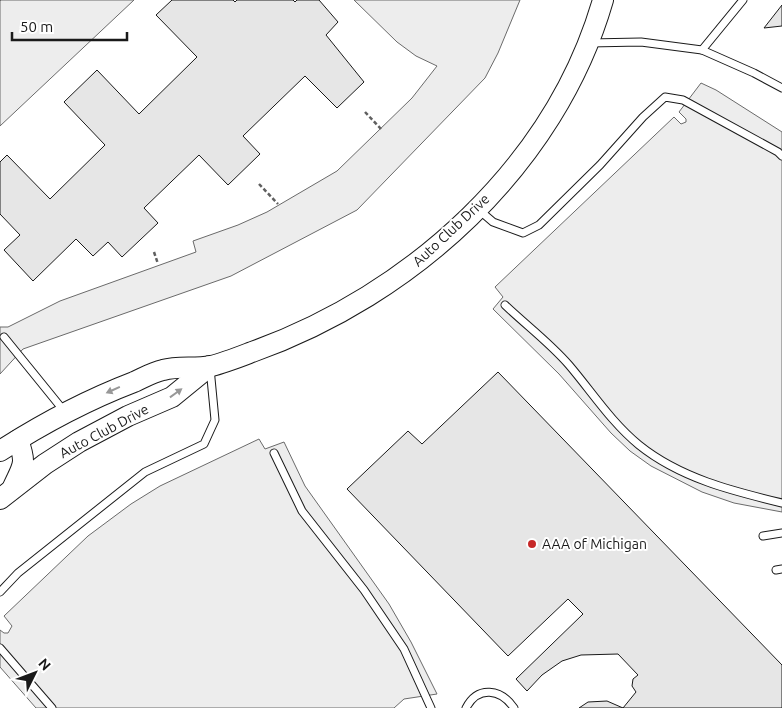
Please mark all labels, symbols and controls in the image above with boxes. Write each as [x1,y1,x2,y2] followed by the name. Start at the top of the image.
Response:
[12,10,128,42] scale bar
[20,18,53,35] text: 50 m
[409,190,493,270] street label: Auto Club Drive
[106,387,120,395] one-way arrow
[169,388,183,398] one-way arrow
[57,401,151,461] street label: Auto Club Drive
[542,536,647,552] place label: AAA of Michigan
[526,538,538,550] marker: AAA of Michigan
[10,648,60,698] north arrow
[35,655,54,674] text: N

